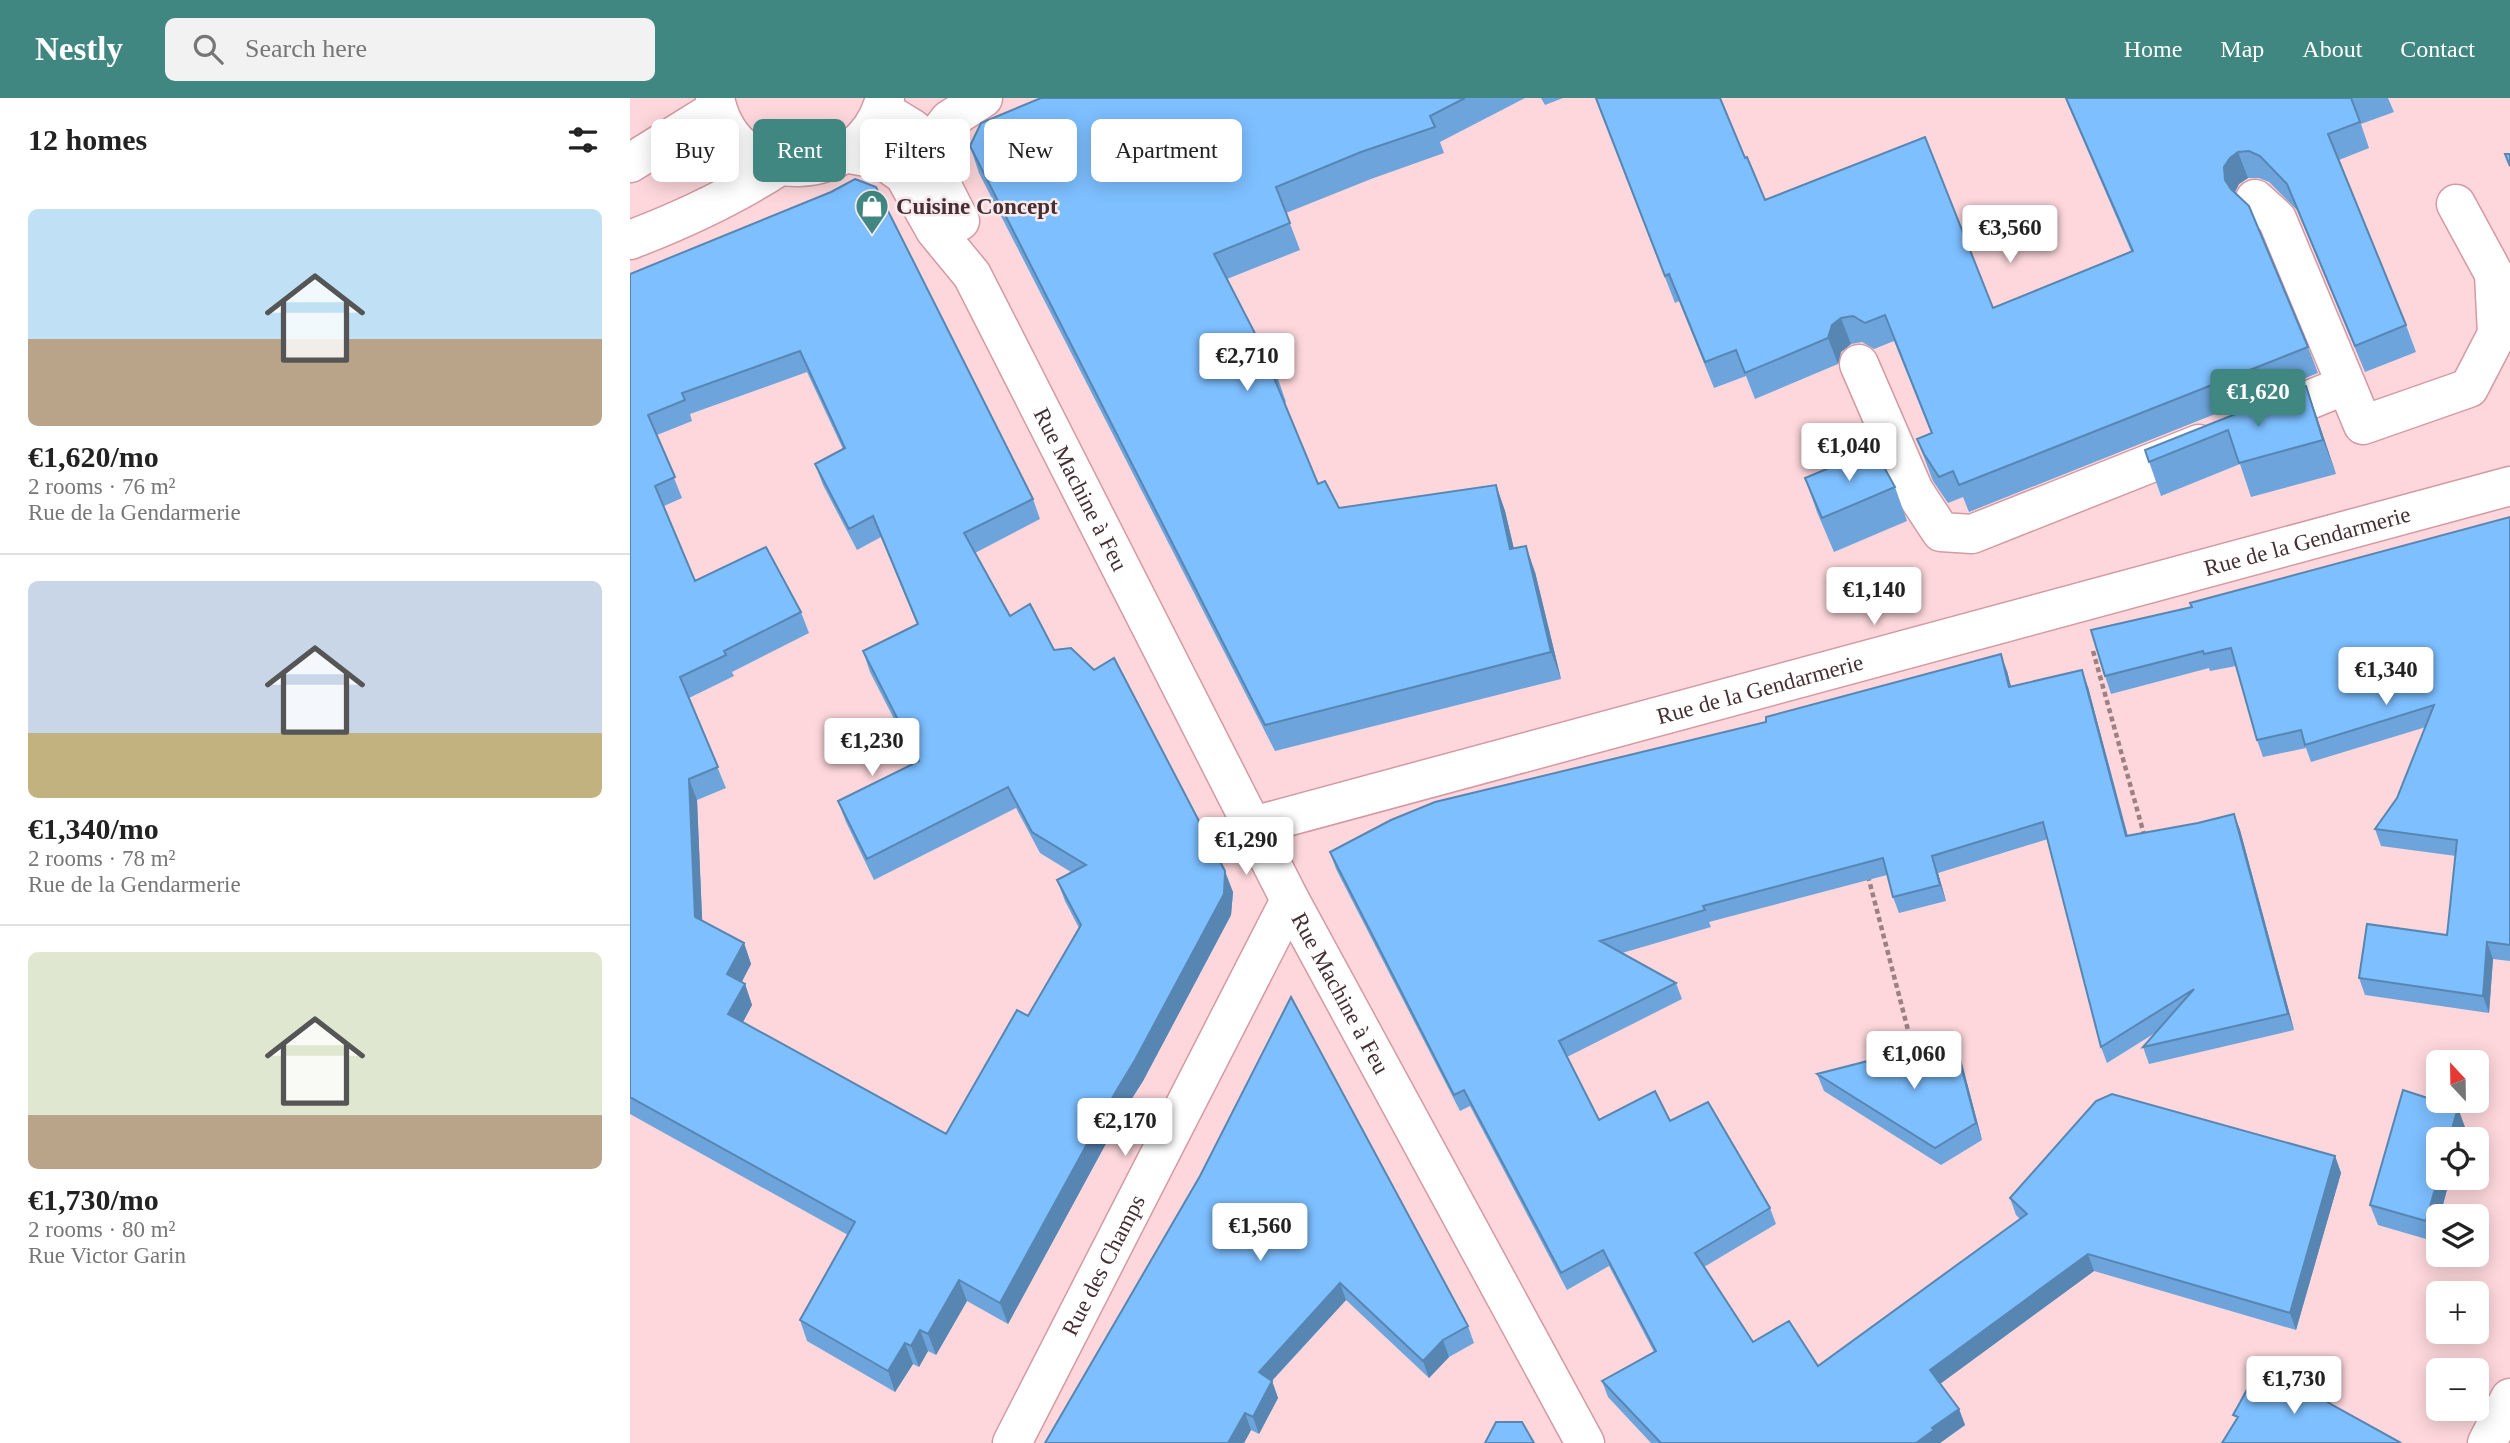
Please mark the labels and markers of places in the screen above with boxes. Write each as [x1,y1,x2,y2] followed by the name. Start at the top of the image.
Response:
[853,187,891,236] shop icon: Cuisine Concept
[896,194,1058,219] place label: Cuisine Concept
[1953,206,2067,265] pin: €3,560
[1190,334,1304,393] pin: €2,710
[2201,370,2315,429] pin: €1,620
[1792,424,1906,483] pin: €1,040
[1817,568,1931,627] pin: €1,140
[2329,648,2443,707] pin: €1,340
[815,718,929,778] pin: €1,230
[1189,818,1303,877] pin: €1,290
[1857,1032,1971,1091] pin: €1,060
[1068,1098,1182,1158] pin: €2,170
[1203,1204,1317,1263] pin: €1,560
[2237,1356,2351,1416] pin: €1,730

